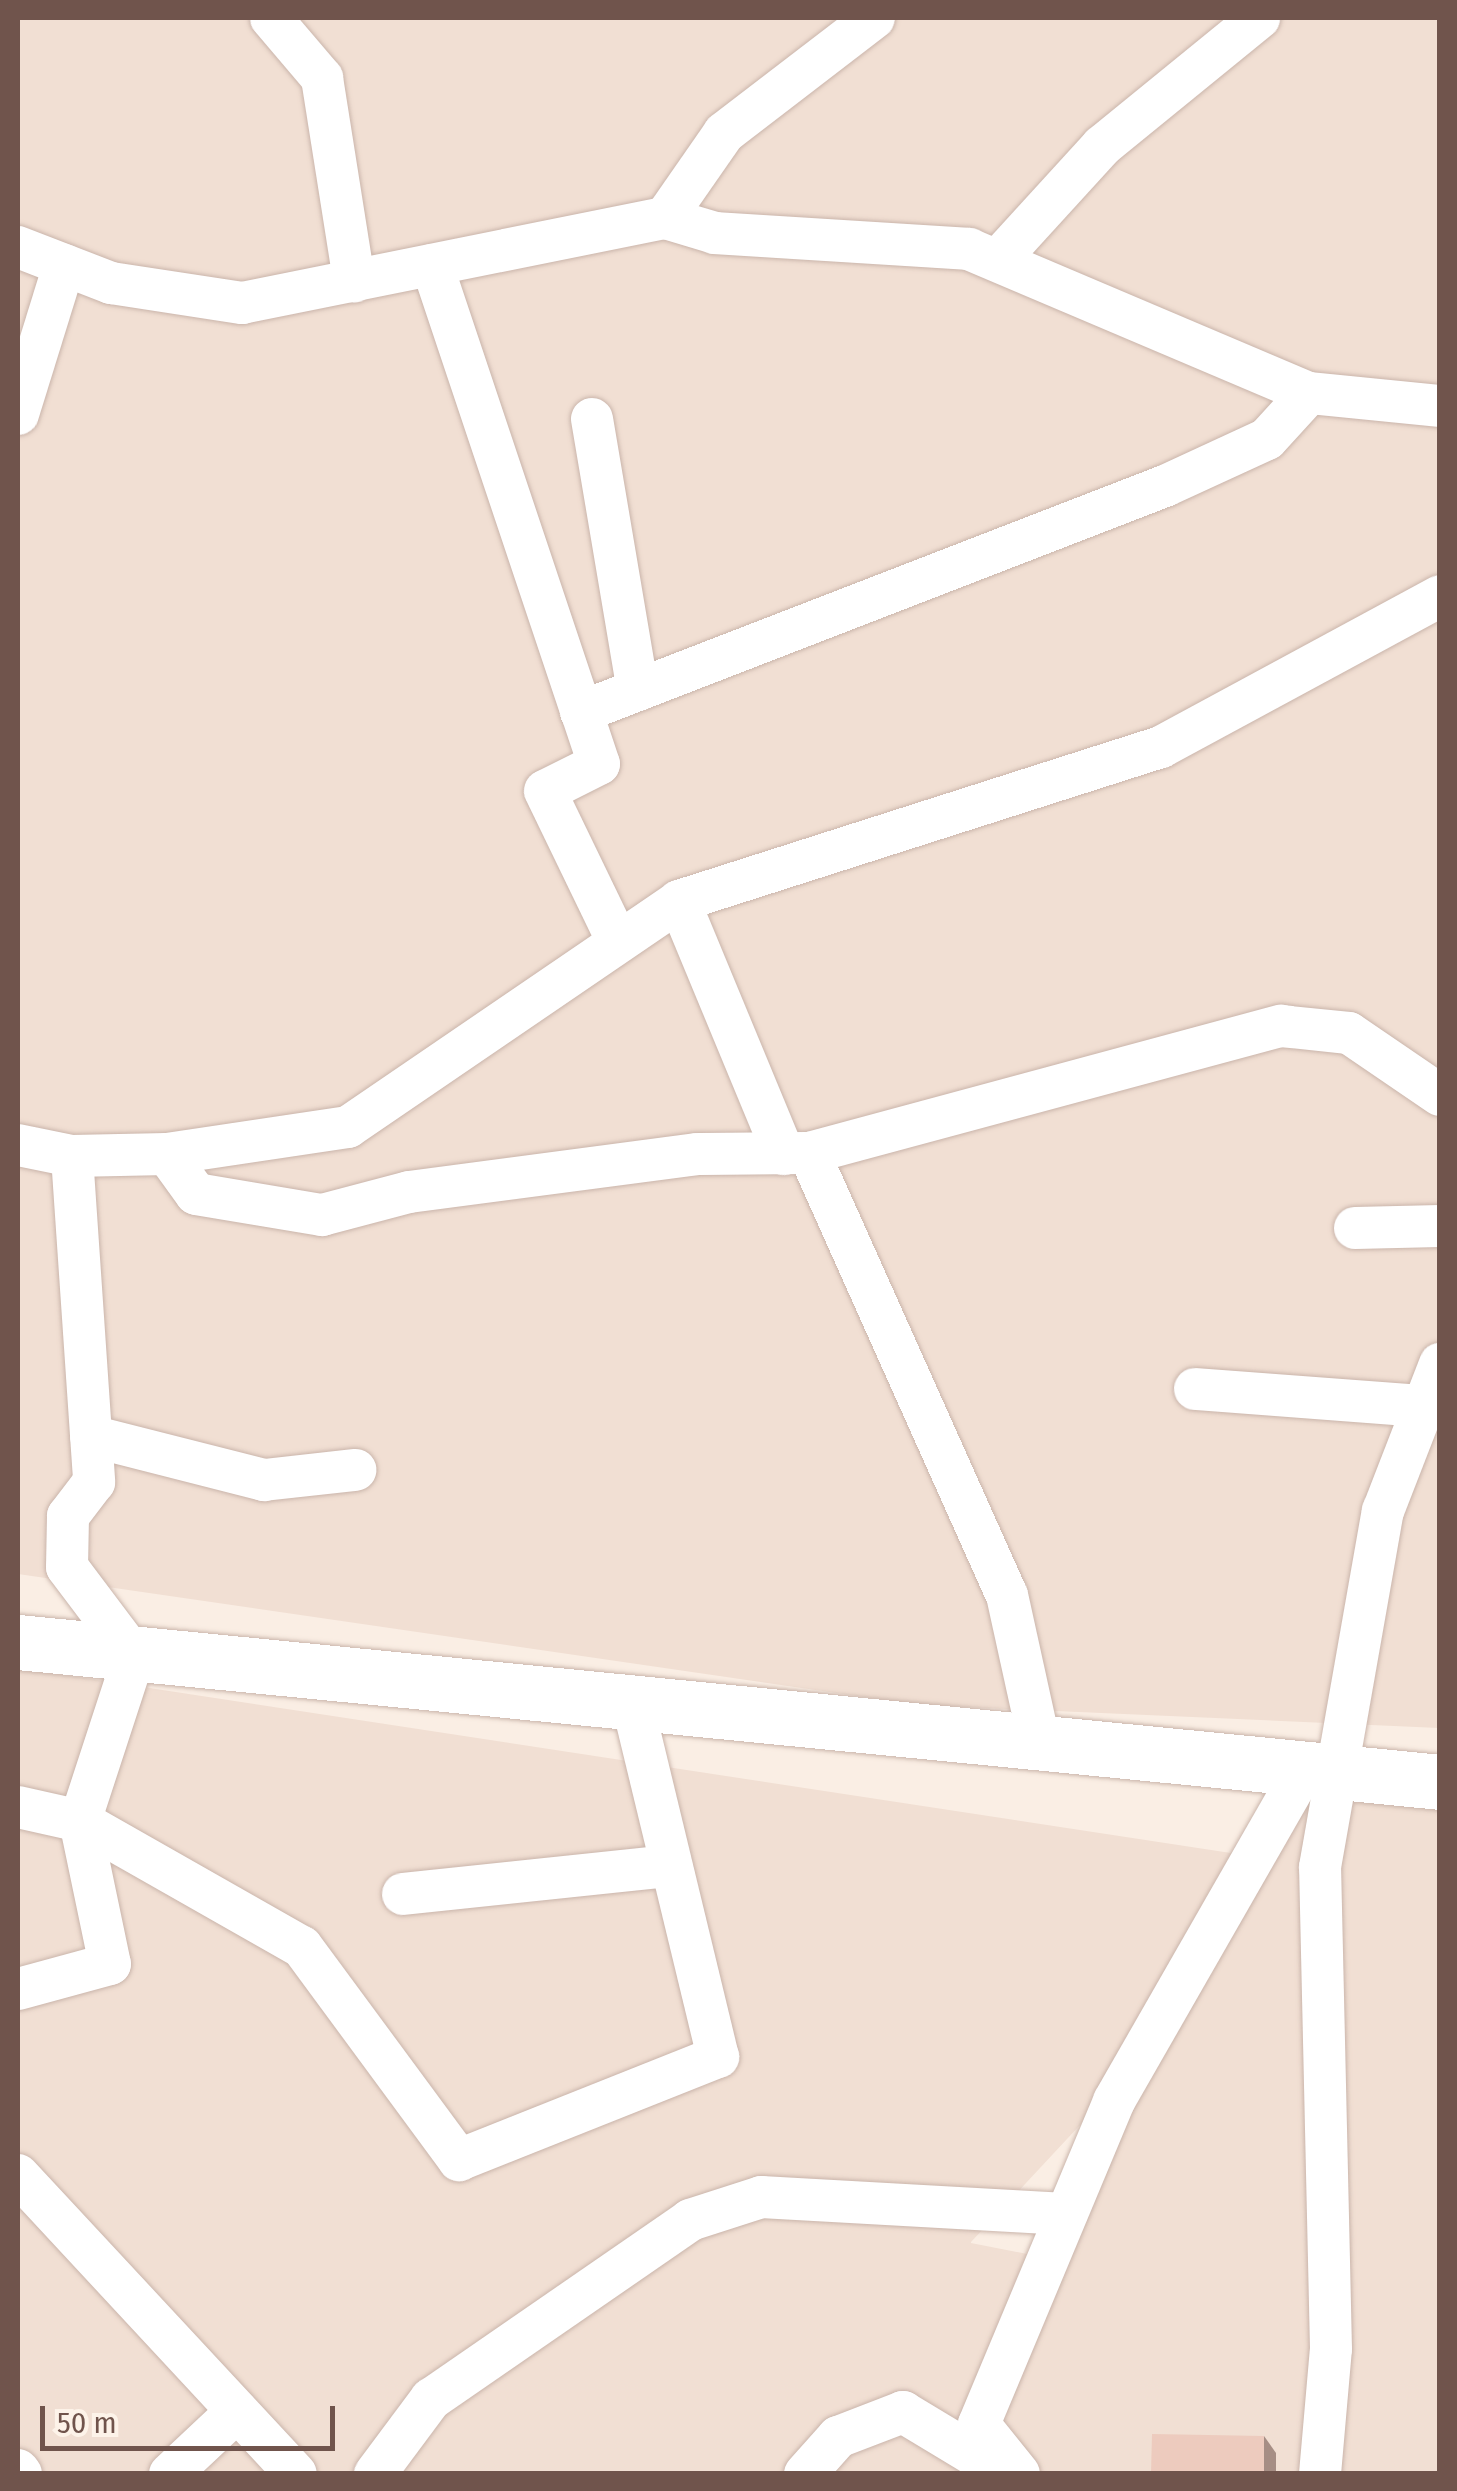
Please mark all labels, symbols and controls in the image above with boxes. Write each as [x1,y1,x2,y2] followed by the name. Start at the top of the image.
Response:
[45,2386,340,2448] scale bar
[57,2405,117,2441] text: 50 m

